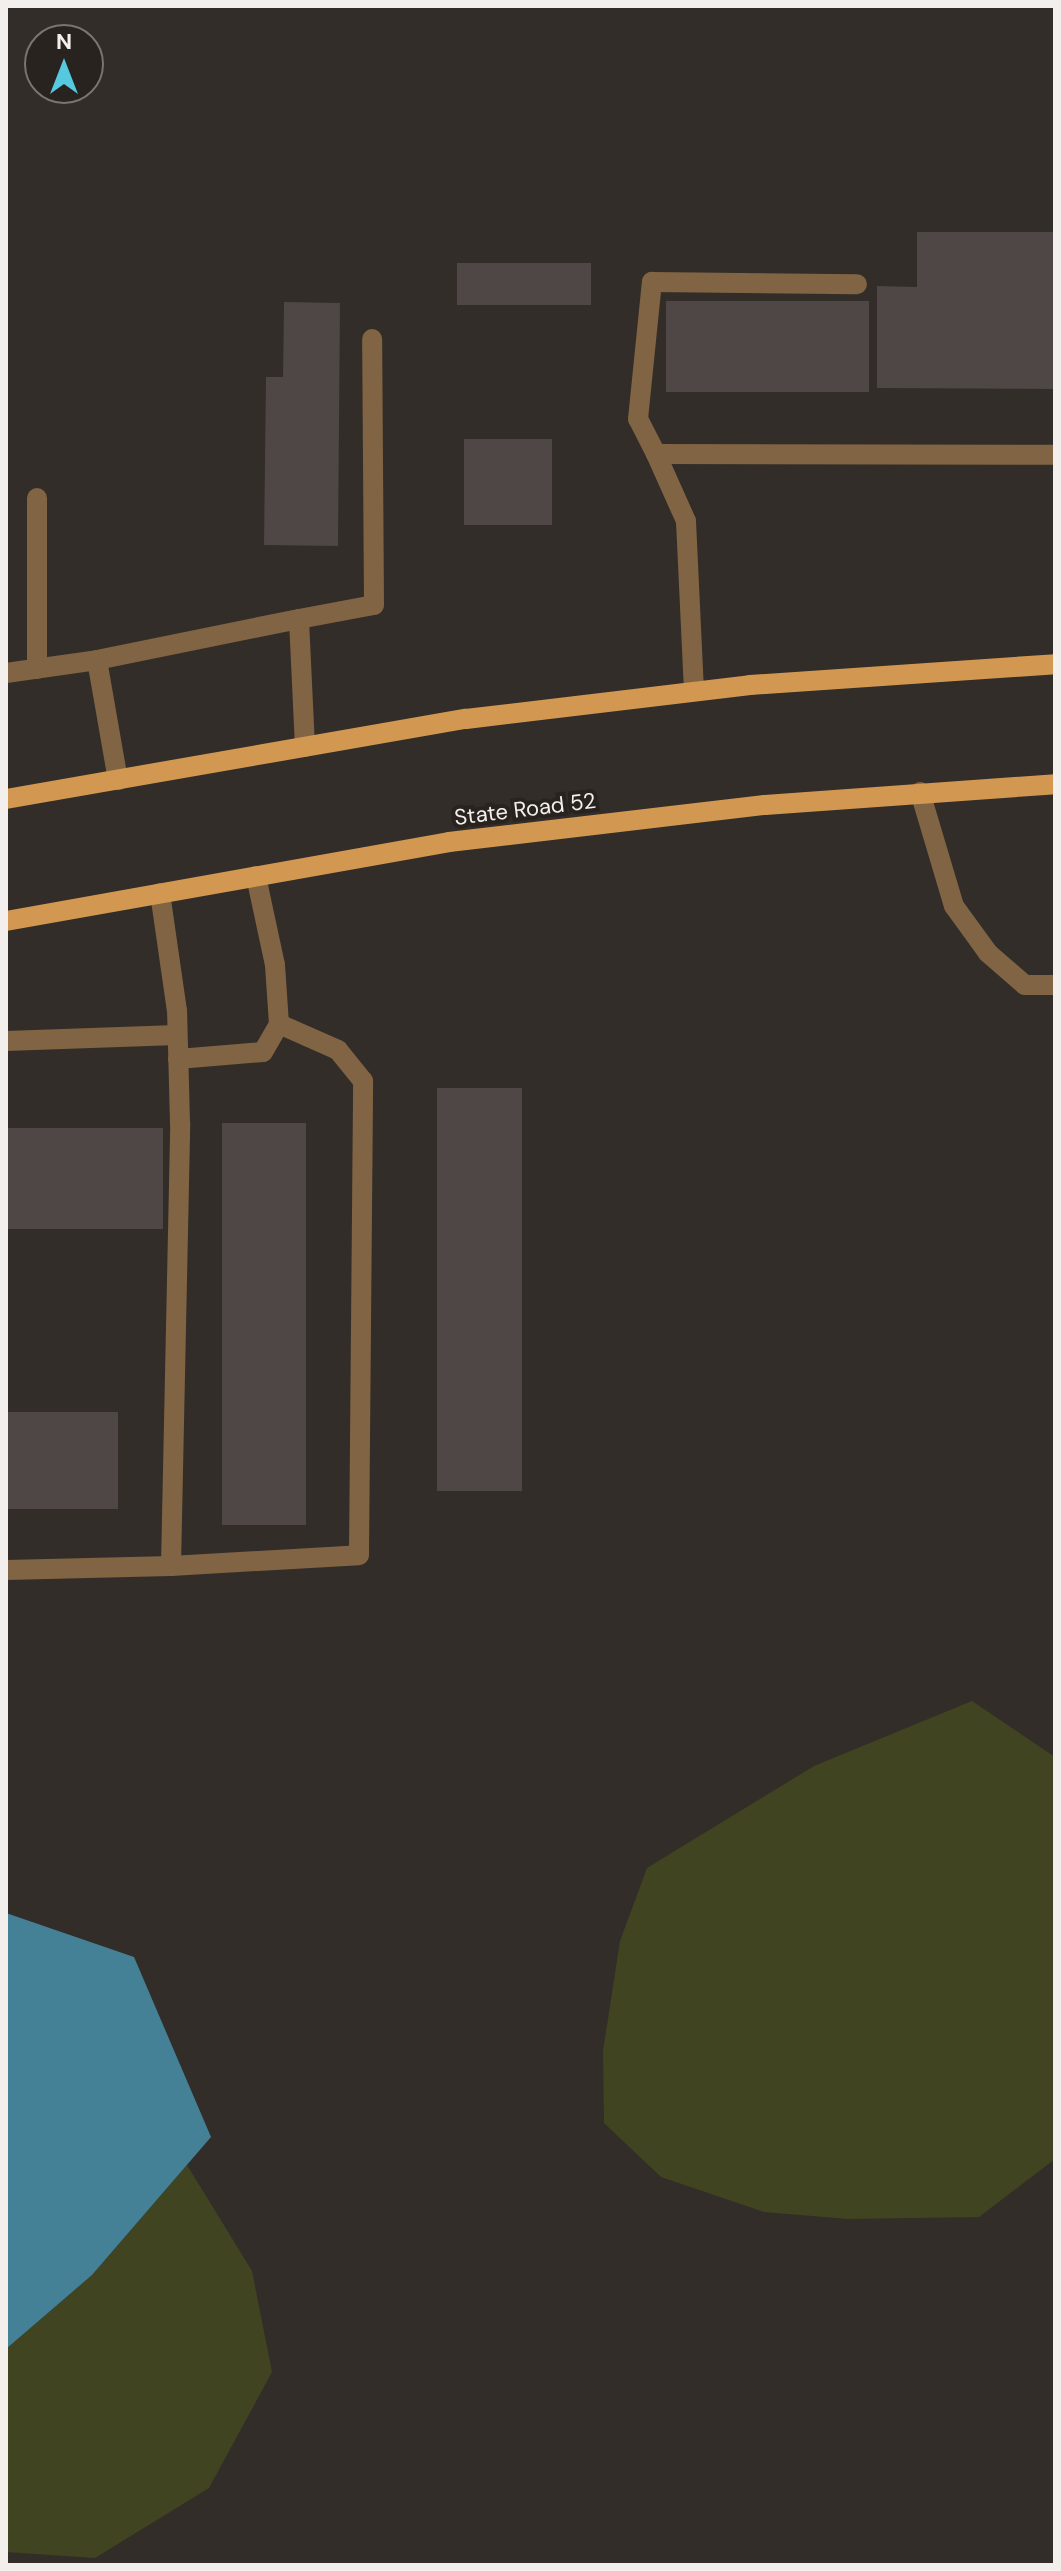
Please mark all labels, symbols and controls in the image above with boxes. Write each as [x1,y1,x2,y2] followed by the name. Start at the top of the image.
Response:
[24,24,104,104] north arrow
[56,27,72,56] text: N
[453,787,597,831] street label: State Road 52

